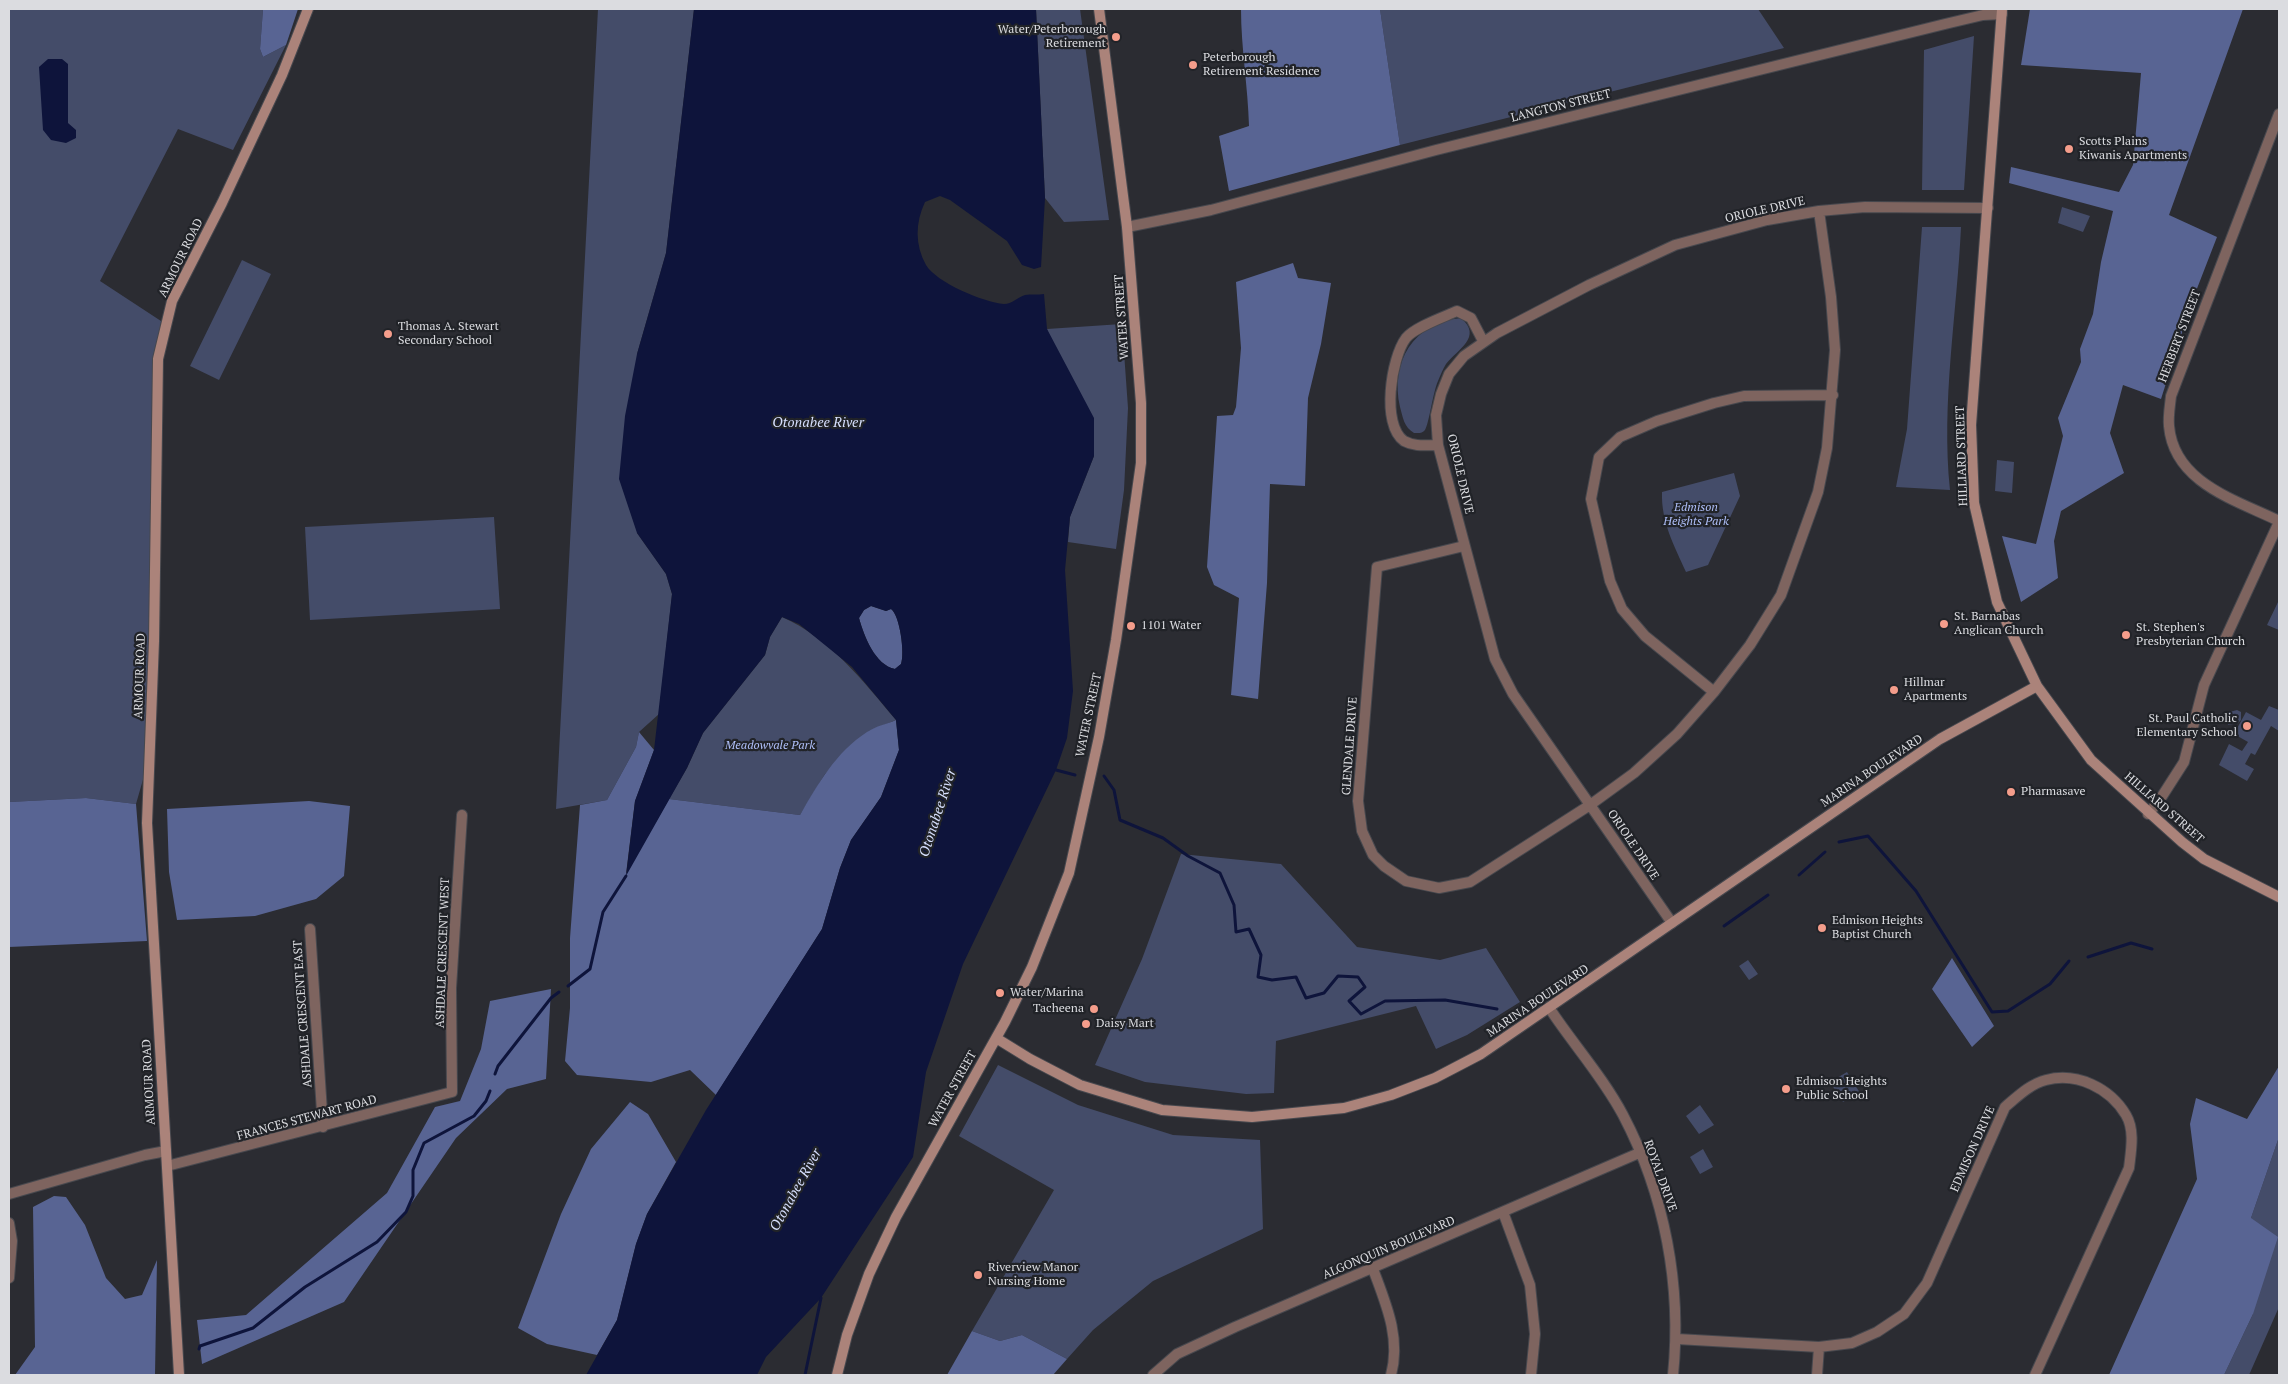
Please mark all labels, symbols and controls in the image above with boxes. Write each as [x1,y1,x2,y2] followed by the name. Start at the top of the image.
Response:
[998,23,1106,51] place label: Water/Peterborough Retirement
[1110,31,1122,43] marker: Water/Peterborough Retirement
[1203,51,1320,79] place label: Peterborough Retirement Residence
[1187,59,1199,71] marker: Peterborough Retirement Residence
[1510,87,1612,125] street label: LANGTON STREET
[2079,135,2187,163] place label: Scotts Plains Kiwanis Apartments
[2063,143,2075,155] marker: Scotts Plains Kiwanis Apartments
[1724,194,1806,226] street label: ORIOLE DRIVE
[156,216,206,300] street label: ARMOUR ROAD
[1112,274,1132,360] street label: WATER STREET
[2156,288,2204,384] street label: HERBERT STREET
[398,320,499,348] place label: Thomas A. Stewart Secondary School
[382,328,394,340] marker: Thomas A. Stewart Secondary School
[1953,406,1971,506] street label: HILLIARD STREET
[772,415,864,431] water label: Otonabee River
[1444,433,1476,515] street label: ORIOLE DRIVE
[1663,501,1729,529] park label: Edmison Heights Park
[1954,610,2043,638] place label: St. Barnabas Anglican Church
[1938,618,1950,630] marker: St. Barnabas Anglican Church
[1141,619,1201,633] place label: 1101 Water
[1125,620,1137,632] marker: 1101 Water
[2136,621,2245,649] place label: St. Stephen's Presbyterian Church
[2120,629,2132,641] marker: St. Stephen's Presbyterian Church
[131,633,149,719] street label: ARMOUR ROAD
[1073,672,1105,758] street label: WATER STREET
[1904,676,1967,704] place label: Hillmar Apartments
[1888,684,1900,696] marker: Hillmar Apartments
[1339,696,1361,796] street label: GLENDALE DRIVE
[2137,712,2237,740] place label: St. Paul Catholic Elementary School
[2241,720,2253,732] marker: St. Paul Catholic Elementary School
[1818,732,1926,810] street label: MARINA BOULEVARD
[725,739,815,753] park label: Meadowvale Park
[916,767,960,859] water label: Otonabee River
[2121,770,2207,846] street label: HILLIARD STREET
[2021,785,2085,799] place label: Pharmasave
[2005,786,2017,798] marker: Pharmasave
[1604,807,1662,883] street label: ORIOLE DRIVE
[433,878,453,1028] street label: ASHDALE CRESCENT WEST
[1832,914,1923,942] place label: Edmison Heights Baptist Church
[1816,922,1828,934] marker: Edmison Heights Baptist Church
[291,940,315,1088] street label: ASHDALE CRESCENT EAST
[1484,962,1592,1040] street label: MARINA BOULEVARD
[1010,986,1084,1000] place label: Water/Marina
[994,987,1006,999] marker: Water/Marina
[1033,1002,1084,1016] place label: Tacheena
[1088,1003,1100,1015] marker: Tacheena
[1096,1017,1154,1031] place label: Daisy Mart
[1080,1018,1092,1030] marker: Daisy Mart
[140,1039,158,1125] street label: ARMOUR ROAD
[926,1048,980,1130] street label: WATER STREET
[1796,1075,1887,1103] place label: Edmison Heights Public School
[1780,1083,1792,1095] marker: Edmison Heights Public School
[236,1092,378,1144] street label: FRANCES STEWART ROAD
[1948,1104,1998,1194] street label: EDMISON DRIVE
[1640,1138,1680,1214] street label: ROYAL DRIVE
[766,1146,826,1234] water label: Otonabee River
[1321,1214,1457,1282] street label: ALGONQUIN BOULEVARD
[988,1261,1078,1289] place label: Riverview Manor Nursing Home
[972,1269,984,1281] marker: Riverview Manor Nursing Home

